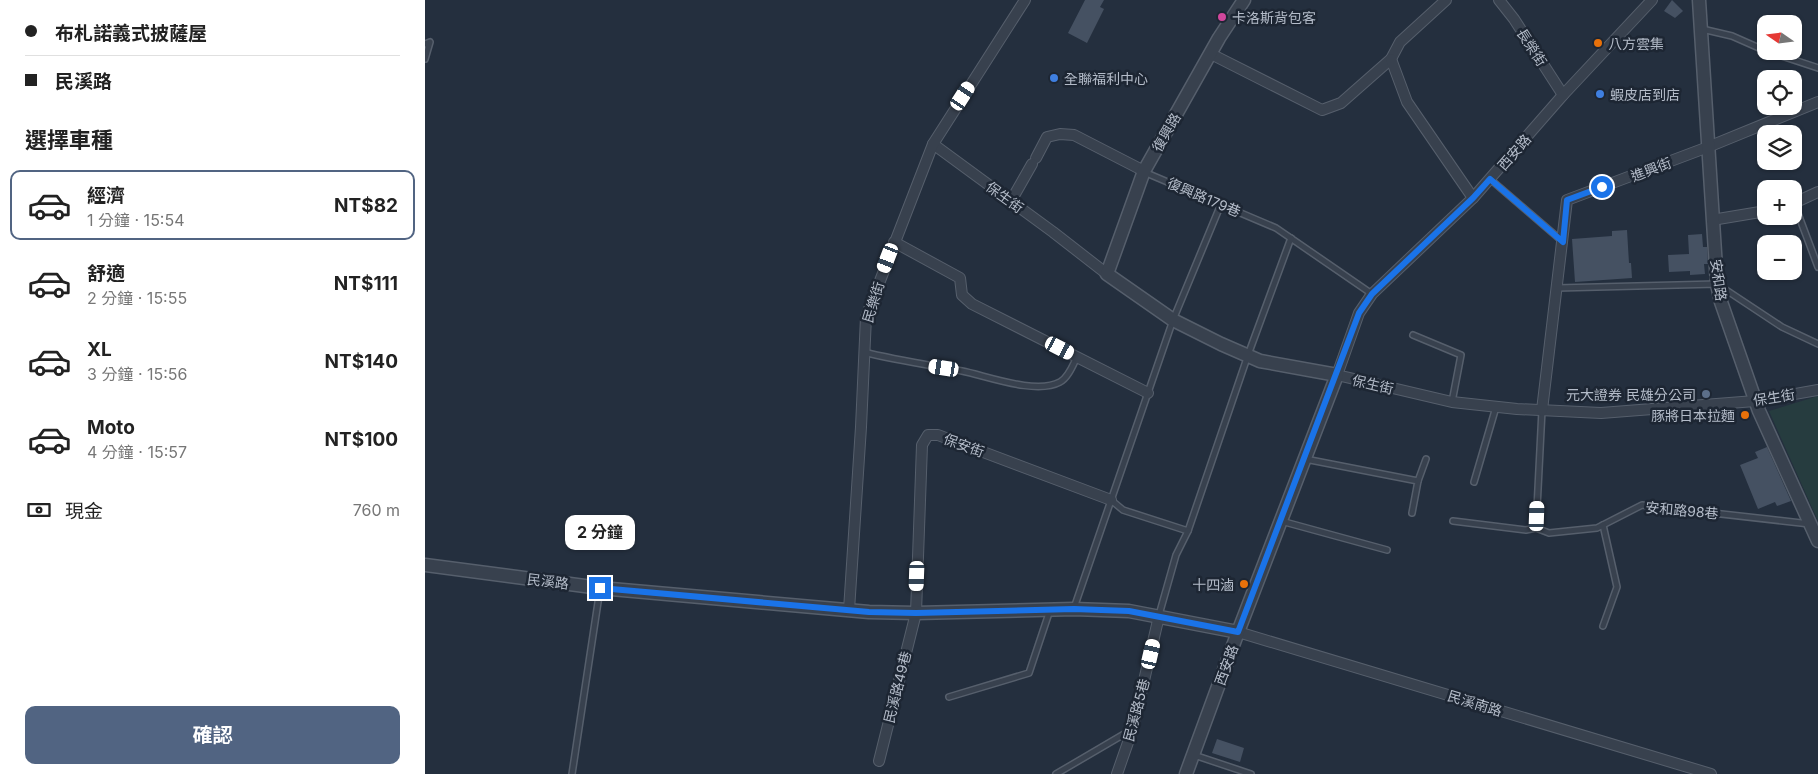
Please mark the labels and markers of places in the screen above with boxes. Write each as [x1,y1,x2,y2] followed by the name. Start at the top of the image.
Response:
[1232,9,1316,26] place label: 卡洛斯背包客
[1216,11,1228,23] marker: 卡洛斯背包客
[1608,35,1664,52] place label: 八方雲集
[1592,37,1604,49] marker: 八方雲集
[1064,70,1148,87] place label: 全聯福利中心
[1048,72,1060,84] marker: 全聯福利中心
[1610,86,1680,103] place label: 蝦皮店到店
[1594,88,1606,100] marker: 蝦皮店到店
[1566,386,1696,403] place label: 元大證券 民雄分公司
[1700,388,1712,400] marker: 元大證券 民雄分公司
[1651,407,1735,424] place label: 豚將日本拉麵
[1739,409,1751,421] marker: 豚將日本拉麵
[1192,576,1234,593] place label: 十四滷
[1238,578,1250,590] marker: 十四滷

